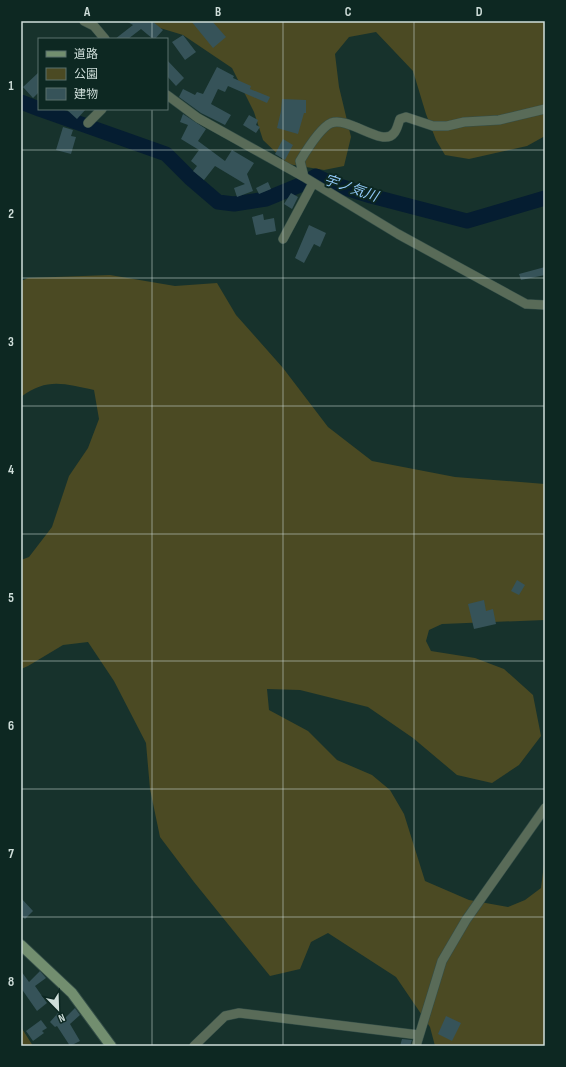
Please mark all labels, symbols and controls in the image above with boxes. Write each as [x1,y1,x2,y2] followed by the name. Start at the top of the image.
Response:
[83,4,91,20] text: A
[215,4,221,20] text: B
[345,4,352,20] text: C
[476,4,483,20] text: D
[38,38,168,110] legend
[74,47,98,62] text: 道路
[74,67,98,82] text: 公園
[8,78,14,94] text: 1
[74,87,98,102] text: 建物
[322,171,382,206] water label: 宇ノ気川
[8,206,14,222] text: 2
[8,334,14,350] text: 3
[8,462,14,478] text: 4
[8,590,14,606] text: 5
[8,718,14,734] text: 6
[8,846,14,862] text: 7
[8,974,14,990] text: 8
[38,989,78,1029] north arrow
[56,1011,67,1025] text: N

